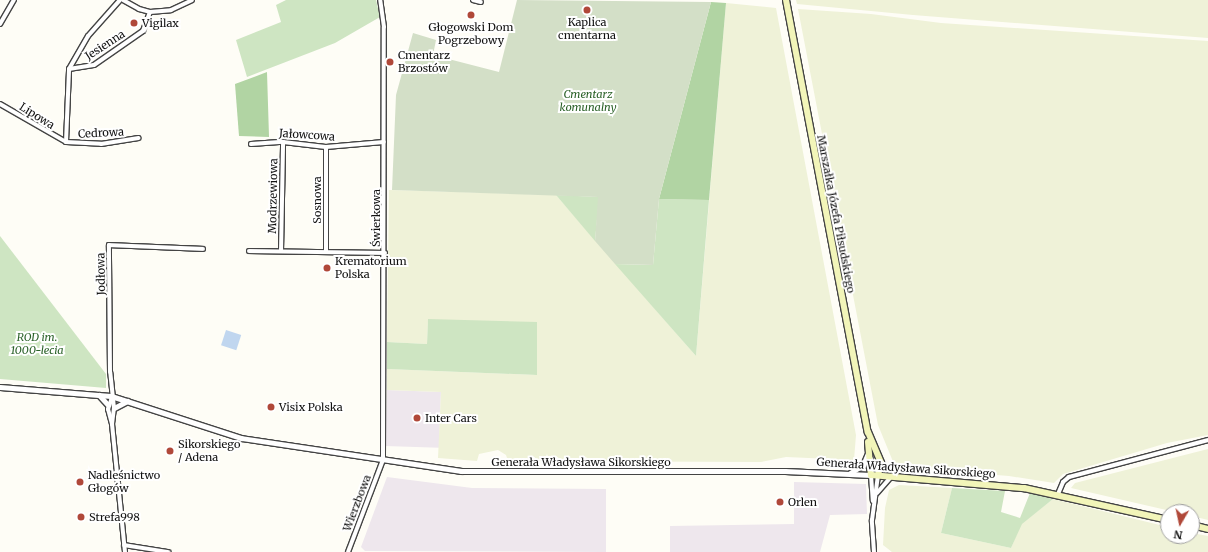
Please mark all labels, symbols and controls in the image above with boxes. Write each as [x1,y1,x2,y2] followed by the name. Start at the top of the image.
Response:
[582,5,592,15] marker: Kaplica cmentarna
[466,10,476,20] marker: Głogowski Dom Pogrzebowy
[142,16,179,30] place label: Vigilax
[558,16,616,42] place label: Kaplica cmentarna
[129,18,139,28] marker: Vigilax
[429,21,513,47] place label: Głogowski Dom Pogrzebowy
[83,27,127,63] street label: Jesienna
[398,49,450,75] place label: Cmentarz Brzostów
[385,57,395,67] marker: Cmentarz Brzostów
[559,88,617,114] park label: Cmentarz komunalny
[17,100,57,132] street label: Lipowa
[78,125,124,141] street label: Cedrowa
[279,126,335,144] street label: Jałowcowa
[814,134,858,294] street label: Marszałka Józefa Piłsudskiego
[266,158,280,234] street label: Modrzewiowa
[310,176,324,224] street label: Sosnowa
[369,189,383,247] street label: Świerkowa
[94,253,108,295] street label: Jodłowa
[335,255,407,281] place label: Krematorium Polska
[322,263,332,273] marker: Krematorium Polska
[10,331,64,357] park label: ROD im. 1000-lecia
[279,400,343,414] place label: Visix Polska
[266,402,276,412] marker: Visix Polska
[425,411,477,425] place label: Inter Cars
[412,413,422,423] marker: Inter Cars
[178,438,240,464] place label: Sikorskiego / Adena
[165,446,175,456] marker: Sikorskiego / Adena
[491,455,671,469] street label: Generała Władysława Sikorskiego
[816,455,996,481] street label: Generała Władysława Sikorskiego
[88,469,160,495] place label: Nadleśnictwo Głogów
[340,473,374,533] street label: Wierzbowa
[75,477,85,487] marker: Nadleśnictwo Głogów
[788,495,817,509] place label: Orlen
[775,497,785,507] marker: Orlen
[1160,504,1200,544] north arrow
[89,510,140,524] place label: Strefa998
[76,512,86,522] marker: Strefa998
[1173,527,1184,542] text: N

